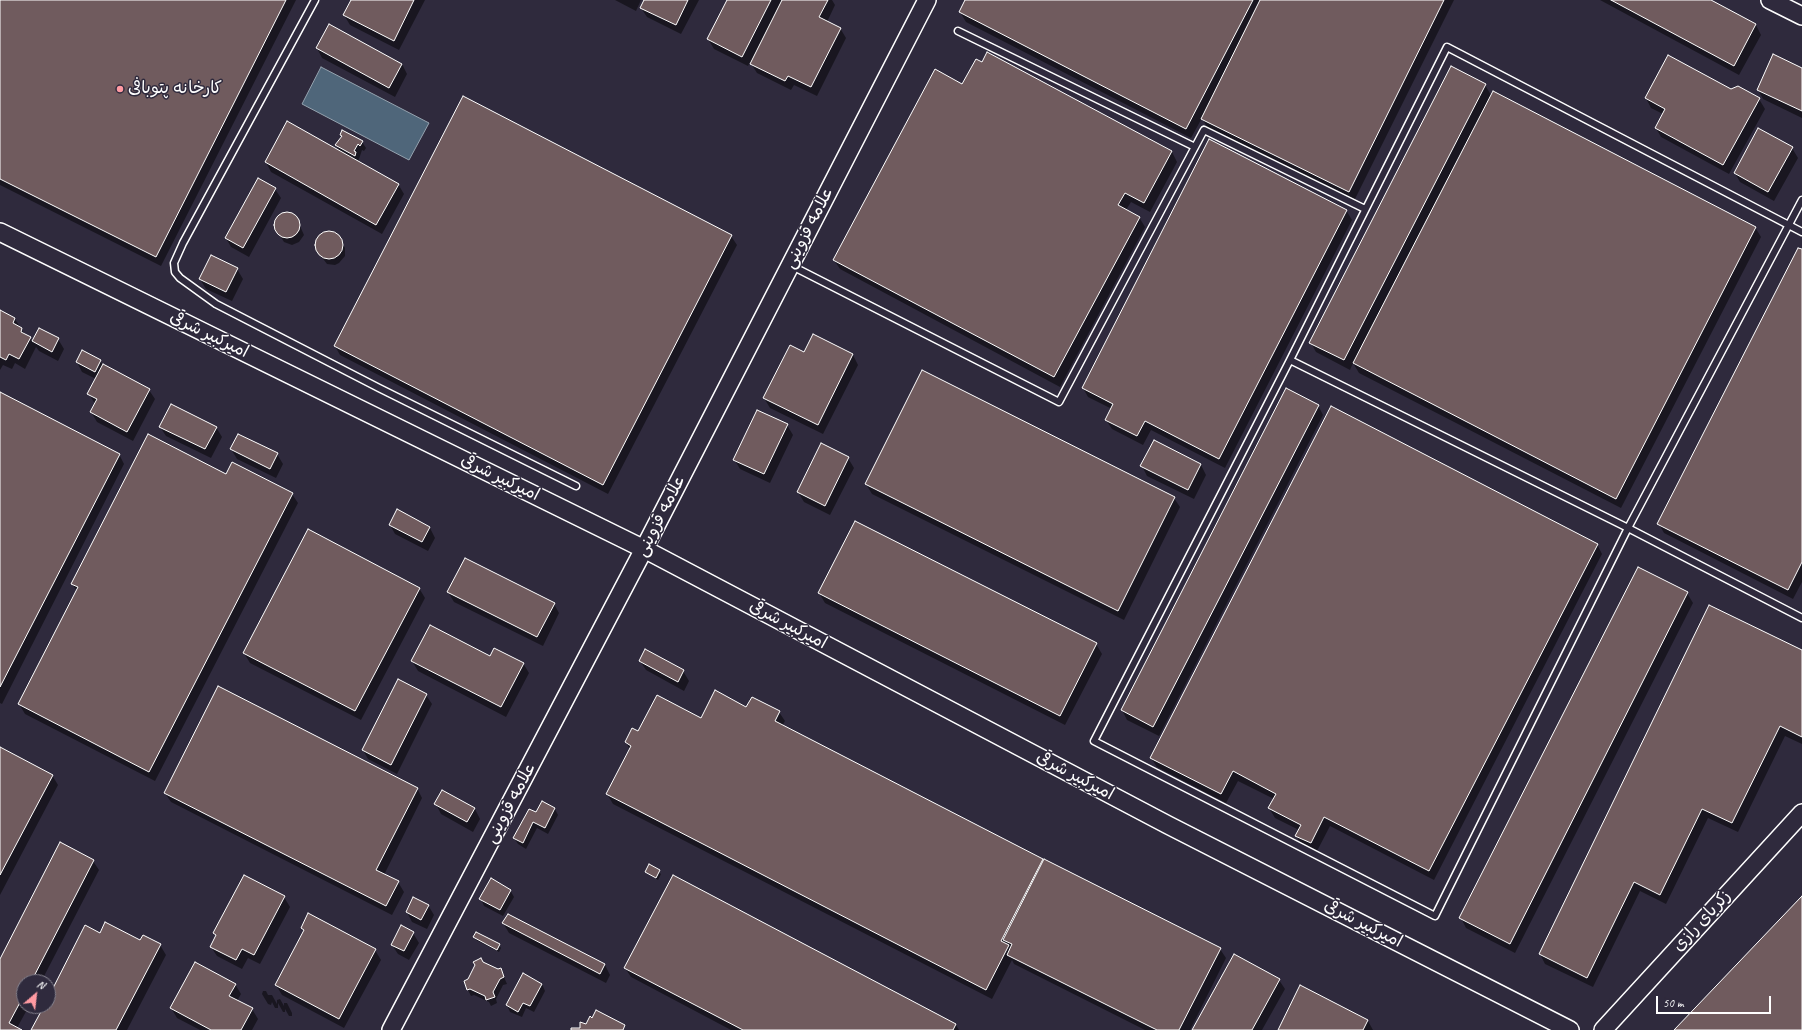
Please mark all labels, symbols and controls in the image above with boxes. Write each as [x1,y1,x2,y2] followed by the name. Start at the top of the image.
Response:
[128,79,222,99] place label: کارخانه پتوبافی
[115,84,125,94] marker: کارخانه پتوبافی
[780,184,838,272] street label: علامه قزوینی
[166,307,252,363] street label: امیرکبیر شرقی
[457,450,543,506] street label: امیرکبیر شرقی
[632,472,690,560] street label: علامه قزوینی
[746,596,830,654] street label: امیرکبیر شرقی
[1033,747,1117,805] street label: امیرکبیر شرقی
[481,759,541,847] street label: علامه قزوینی
[1669,886,1735,956] street label: زکریای رازی
[1320,896,1406,952] street label: امیرکبیر شرقی
[16,974,56,1014] north arrow
[35,977,47,992] text: N
[1658,988,1773,1014] scale bar
[1663,995,1683,1011] text: 50 m

